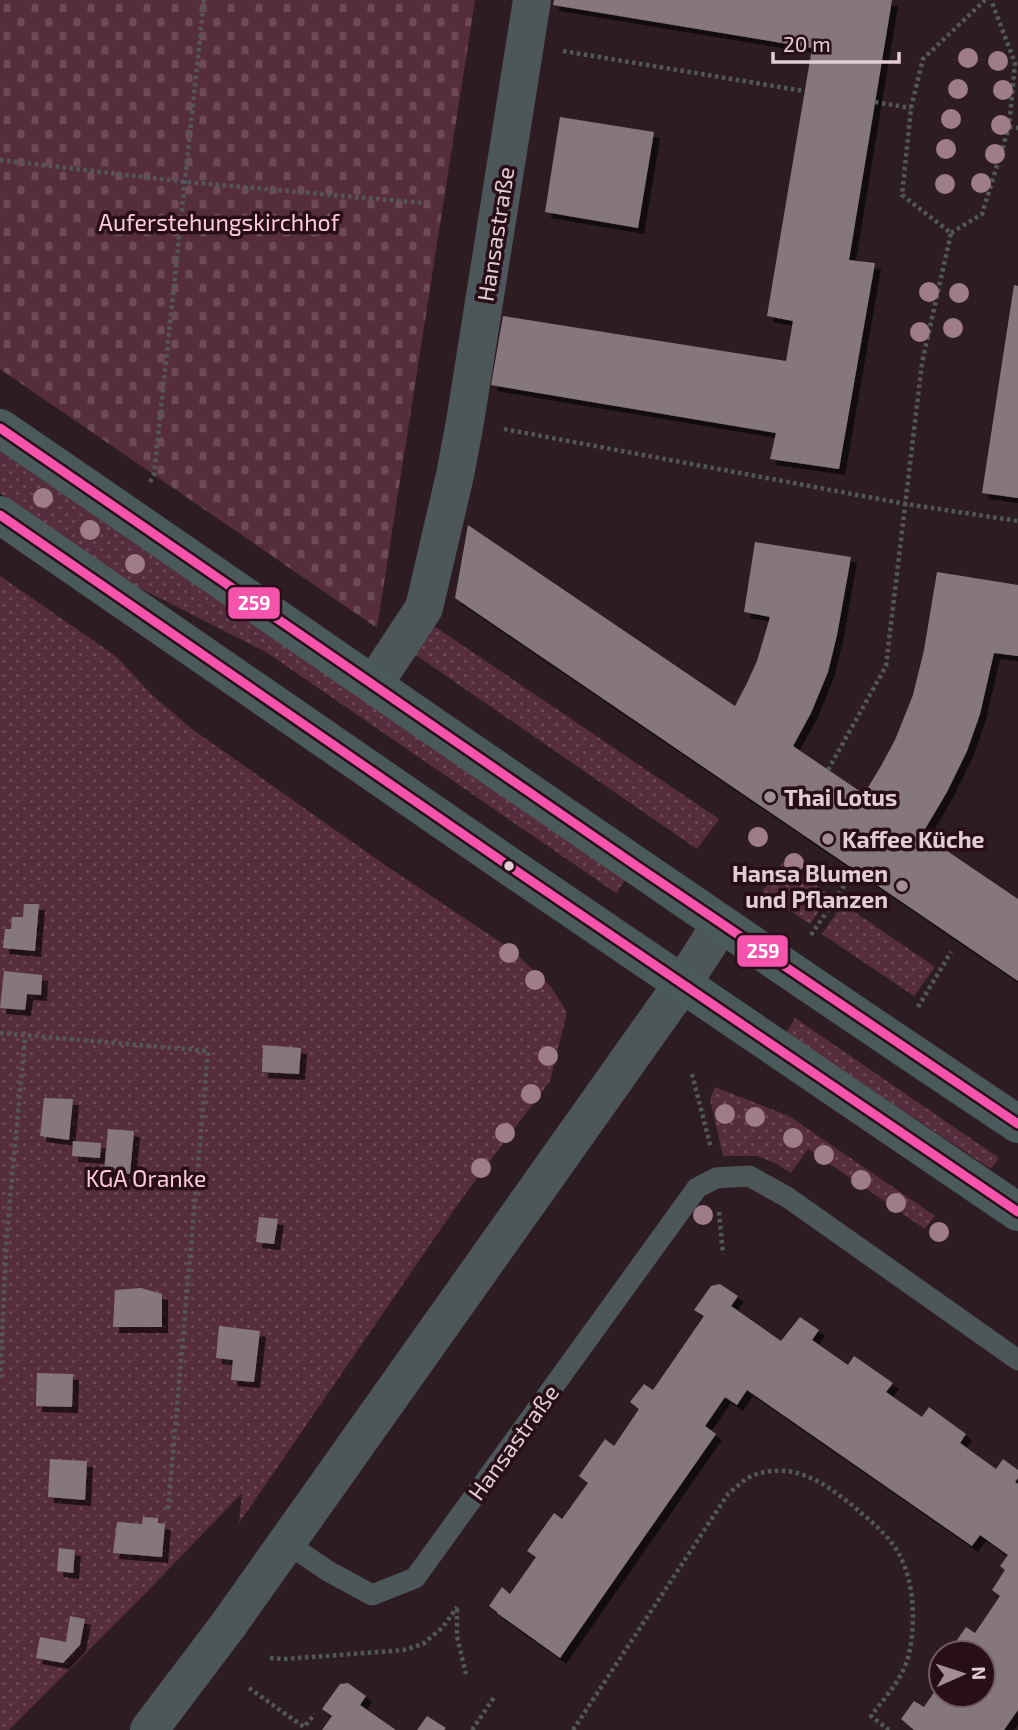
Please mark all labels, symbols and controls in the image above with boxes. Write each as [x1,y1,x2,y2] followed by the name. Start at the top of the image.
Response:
[773,21,899,65] scale bar
[783,31,831,56] text: 20 m
[471,165,519,303] street label: Hansastraße
[99,208,341,236] park label: Auferstehungskirchhof
[227,586,281,620] line badge: 259
[238,591,270,614] text: 259
[784,783,897,811] place label: Thai Lotus
[762,789,778,805] marker: Thai Lotus
[842,825,985,853] place label: Kaffee Küche
[820,831,836,847] marker: Kaffee Küche
[502,859,516,873] unlabelled marker
[732,859,888,913] place label: Hansa Blumen und Pflanzen
[894,878,910,894] marker: Hansa Blumen und Pflanzen
[736,934,789,968] line badge: 259
[747,939,779,962] text: 259
[86,1164,206,1192] park label: KGA Oranke
[462,1379,564,1505] street label: Hansastraße
[927,1639,997,1709] north arrow
[968,1666,991,1681] text: N

